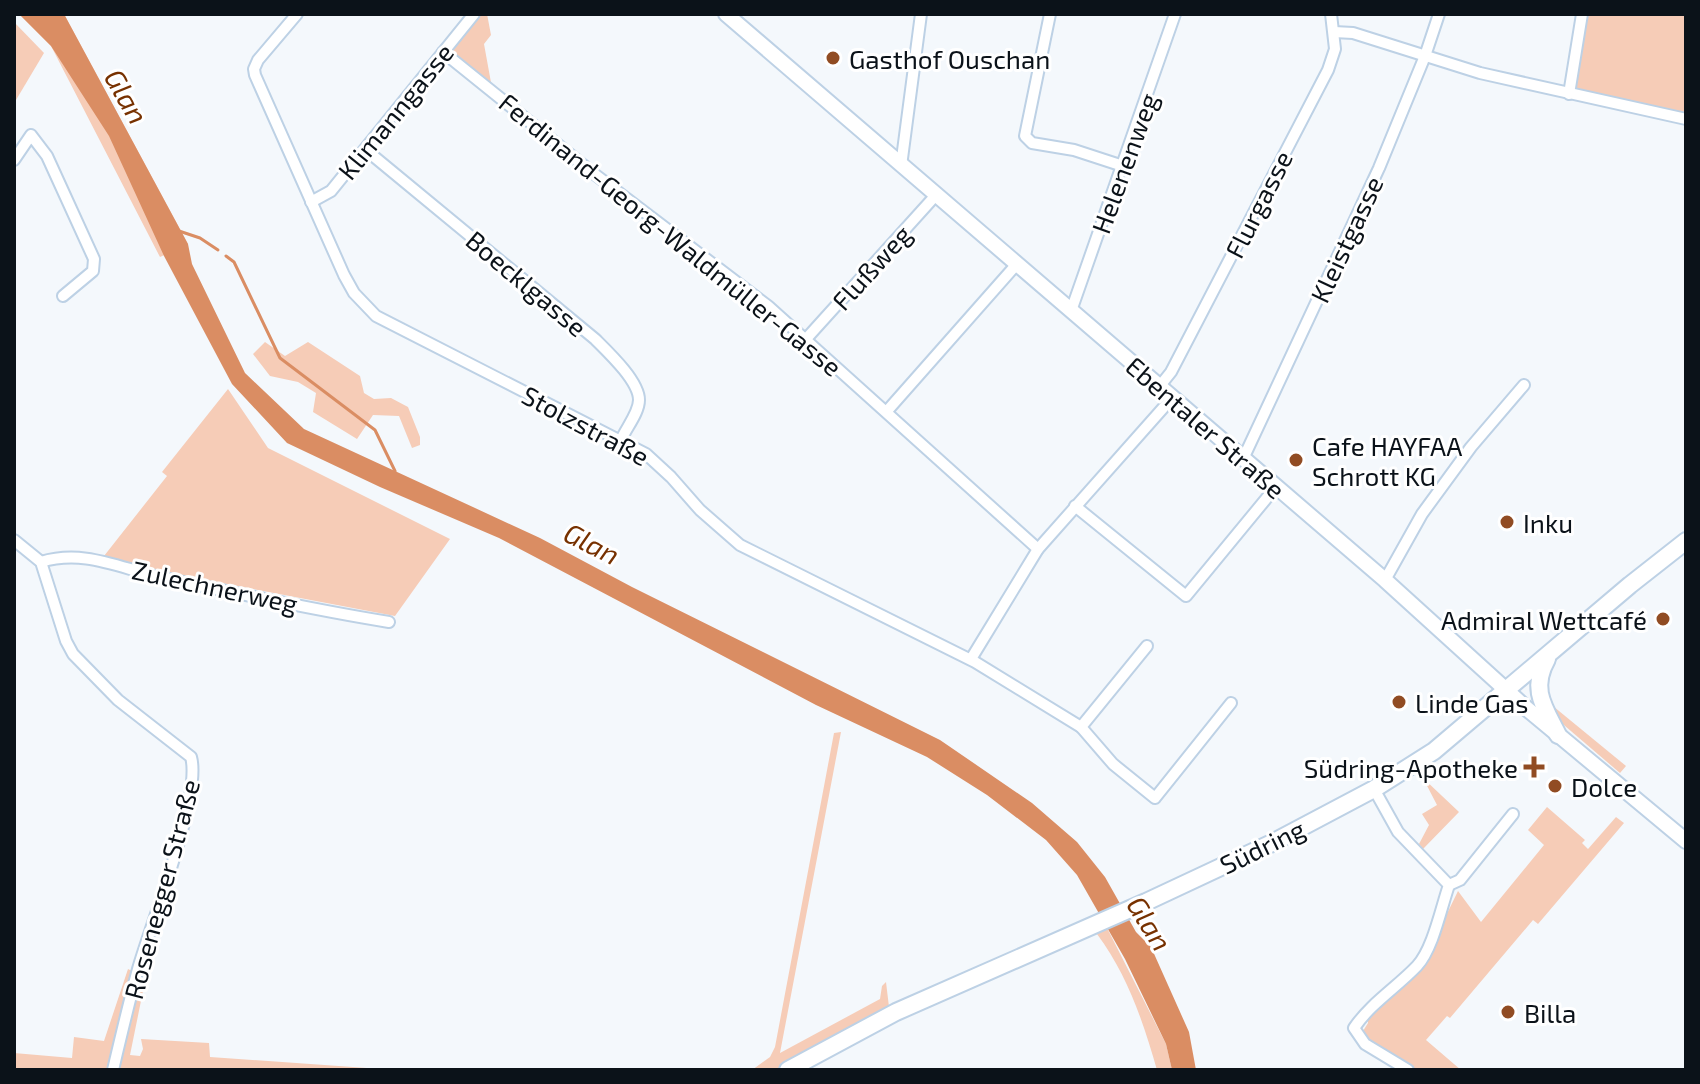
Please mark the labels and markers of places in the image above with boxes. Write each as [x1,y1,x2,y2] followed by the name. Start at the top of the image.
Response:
[849,43,1050,74] place label: Gasthof Ouschan
[824,49,842,67] marker: Gasthof Ouschan
[1312,430,1462,491] place label: Cafe HAYFAA Schrott KG
[1287,451,1305,469] marker: Cafe HAYFAA Schrott KG
[1523,507,1573,538] place label: Inku
[1498,513,1516,531] marker: Inku
[1441,604,1647,635] place label: Admiral Wettcafé
[1654,610,1672,628] marker: Admiral Wettcafé
[1415,687,1528,718] place label: Linde Gas
[1390,693,1408,711] marker: Linde Gas
[1304,752,1518,783] place label: Südring-Apotheke
[1525,758,1543,776] marker: Südring-Apotheke
[1571,771,1637,802] place label: Dolce
[1546,777,1564,795] marker: Dolce
[1524,997,1576,1028] place label: Billa
[1499,1003,1517,1021] marker: Billa

